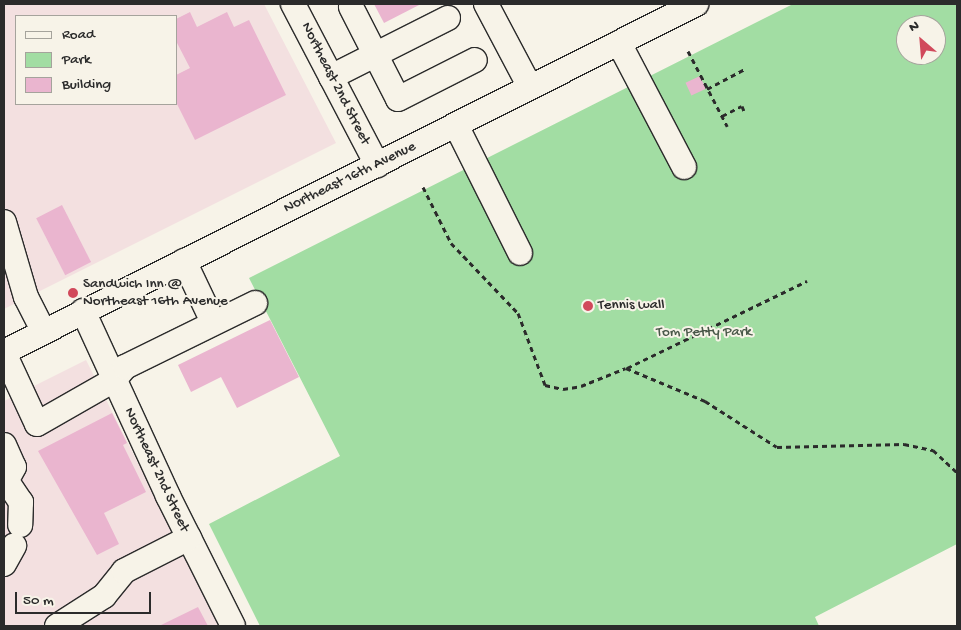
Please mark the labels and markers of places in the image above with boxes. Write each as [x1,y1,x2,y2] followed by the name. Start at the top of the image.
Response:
[83,275,228,310] place label: Sandwich Inn @ Northeast 16th Avenue
[67,287,79,299] marker: Sandwich Inn @ Northeast 16th Avenue
[598,297,665,315] place label: Tennis wall
[582,300,594,312] marker: Tennis wall

